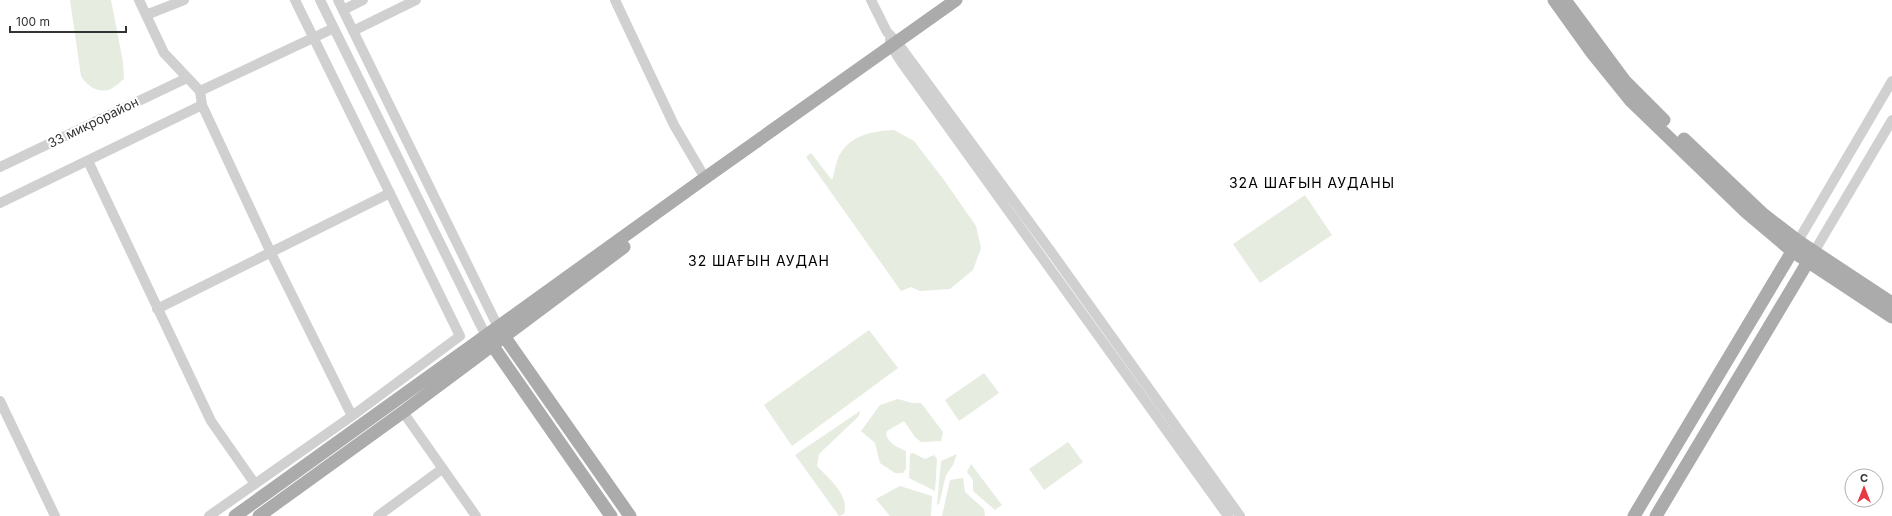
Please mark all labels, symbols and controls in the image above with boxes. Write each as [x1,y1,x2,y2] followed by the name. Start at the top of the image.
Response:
[10,8,126,34] scale bar
[16,14,50,29] text: 100 m
[45,93,141,151] street label: 33 микрорайон
[1229,174,1395,191] district label: 32А ШАҒЫН АУДАНЫ
[688,252,830,269] district label: 32 ШАҒЫН АУДАН
[1844,468,1884,508] north arrow
[1860,471,1868,485] text: С

